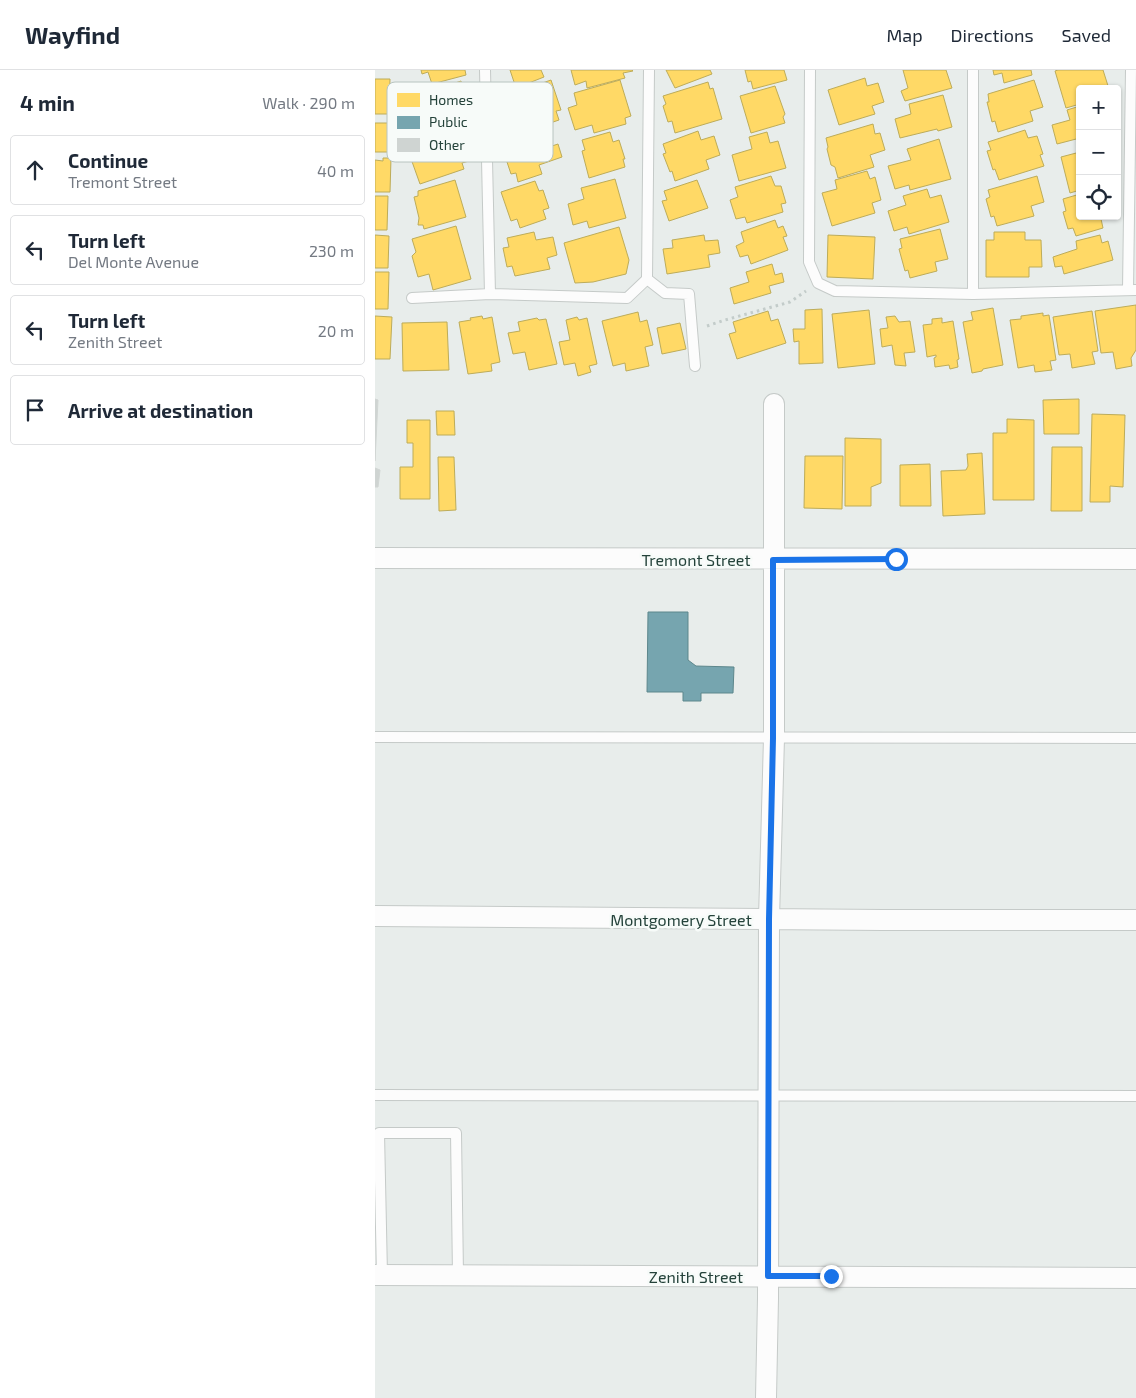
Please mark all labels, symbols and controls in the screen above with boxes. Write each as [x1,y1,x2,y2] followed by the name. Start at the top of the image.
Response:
[25,20,120,49] text: Wayfind
[886,24,923,46] text: Map
[951,24,1034,46] text: Directions
[1062,24,1111,46] text: Saved
[387,82,553,162] legend
[1076,85,1121,220] map controls
[1076,85,1121,130] button: +
[20,90,75,115] text: 4 min
[429,91,473,108] text: Homes
[262,93,355,112] text: Walk · 290 m
[429,113,468,130] text: Public
[1076,130,1121,175] button: −
[429,136,465,153] text: Other
[68,149,148,172] text: Continue
[21,156,49,184] icon: ahead
[317,161,354,180] text: 40 m
[68,172,177,191] text: Tremont Street
[1076,175,1121,220] button: locate
[68,229,145,252] text: Turn left
[21,236,49,264] icon: left
[309,241,354,260] text: 230 m
[68,252,199,271] text: Del Monte Avenue
[68,309,145,332] text: Turn left
[21,316,49,344] icon: left
[318,321,354,340] text: 20 m
[68,332,162,351] text: Zenith Street
[21,396,49,424] icon: arrive
[68,399,253,422] text: Arrive at destination
[885,548,908,571] route start
[641,550,751,569] street label: Tremont Street
[610,910,752,929] street label: Montgomery Street
[820,1265,843,1288] route end
[649,1267,743,1286] street label: Zenith Street

